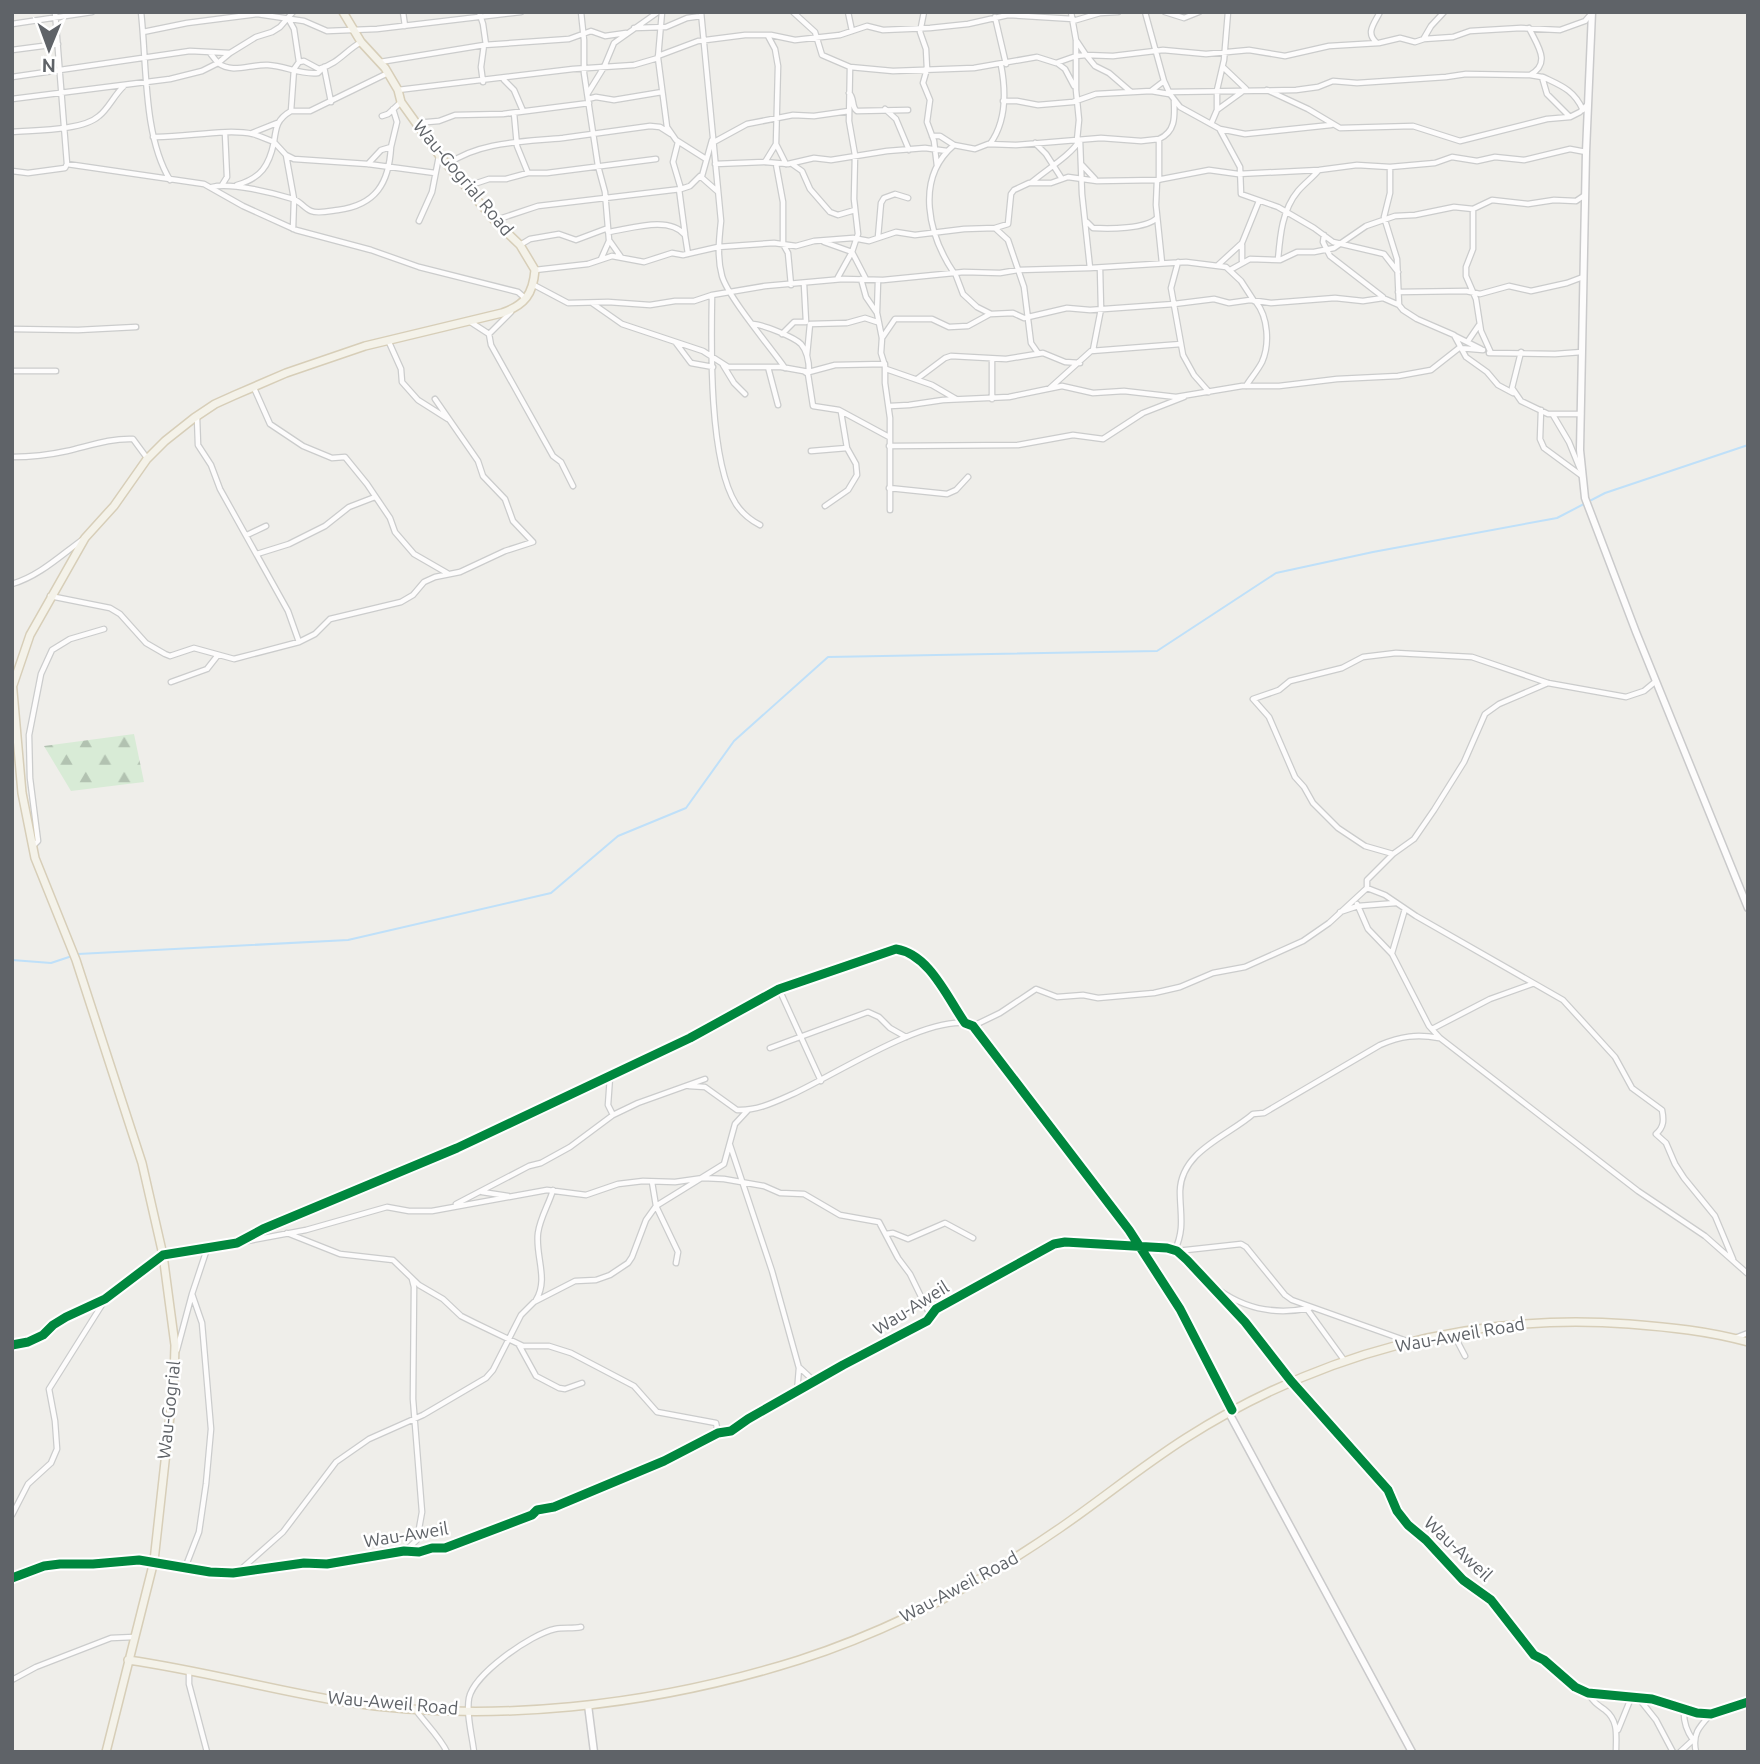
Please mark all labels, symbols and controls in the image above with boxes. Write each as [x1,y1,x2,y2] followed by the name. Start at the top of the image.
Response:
[14,14,84,84] north arrow
[41,55,56,77] text: N
[410,116,518,239] street label: Wau-Gogrial Road
[869,1276,952,1338] street label: Wau-Aweil
[1394,1313,1526,1355] street label: Wau-Aweil Road
[153,1359,183,1460] street label: Wau-Gogrial
[1421,1512,1497,1585] street label: Wau-Aweil
[362,1517,450,1551] street label: Wau-Aweil
[896,1547,1021,1626] street label: Wau-Aweil Road
[327,1686,459,1718] street label: Wau-Aweil Road

